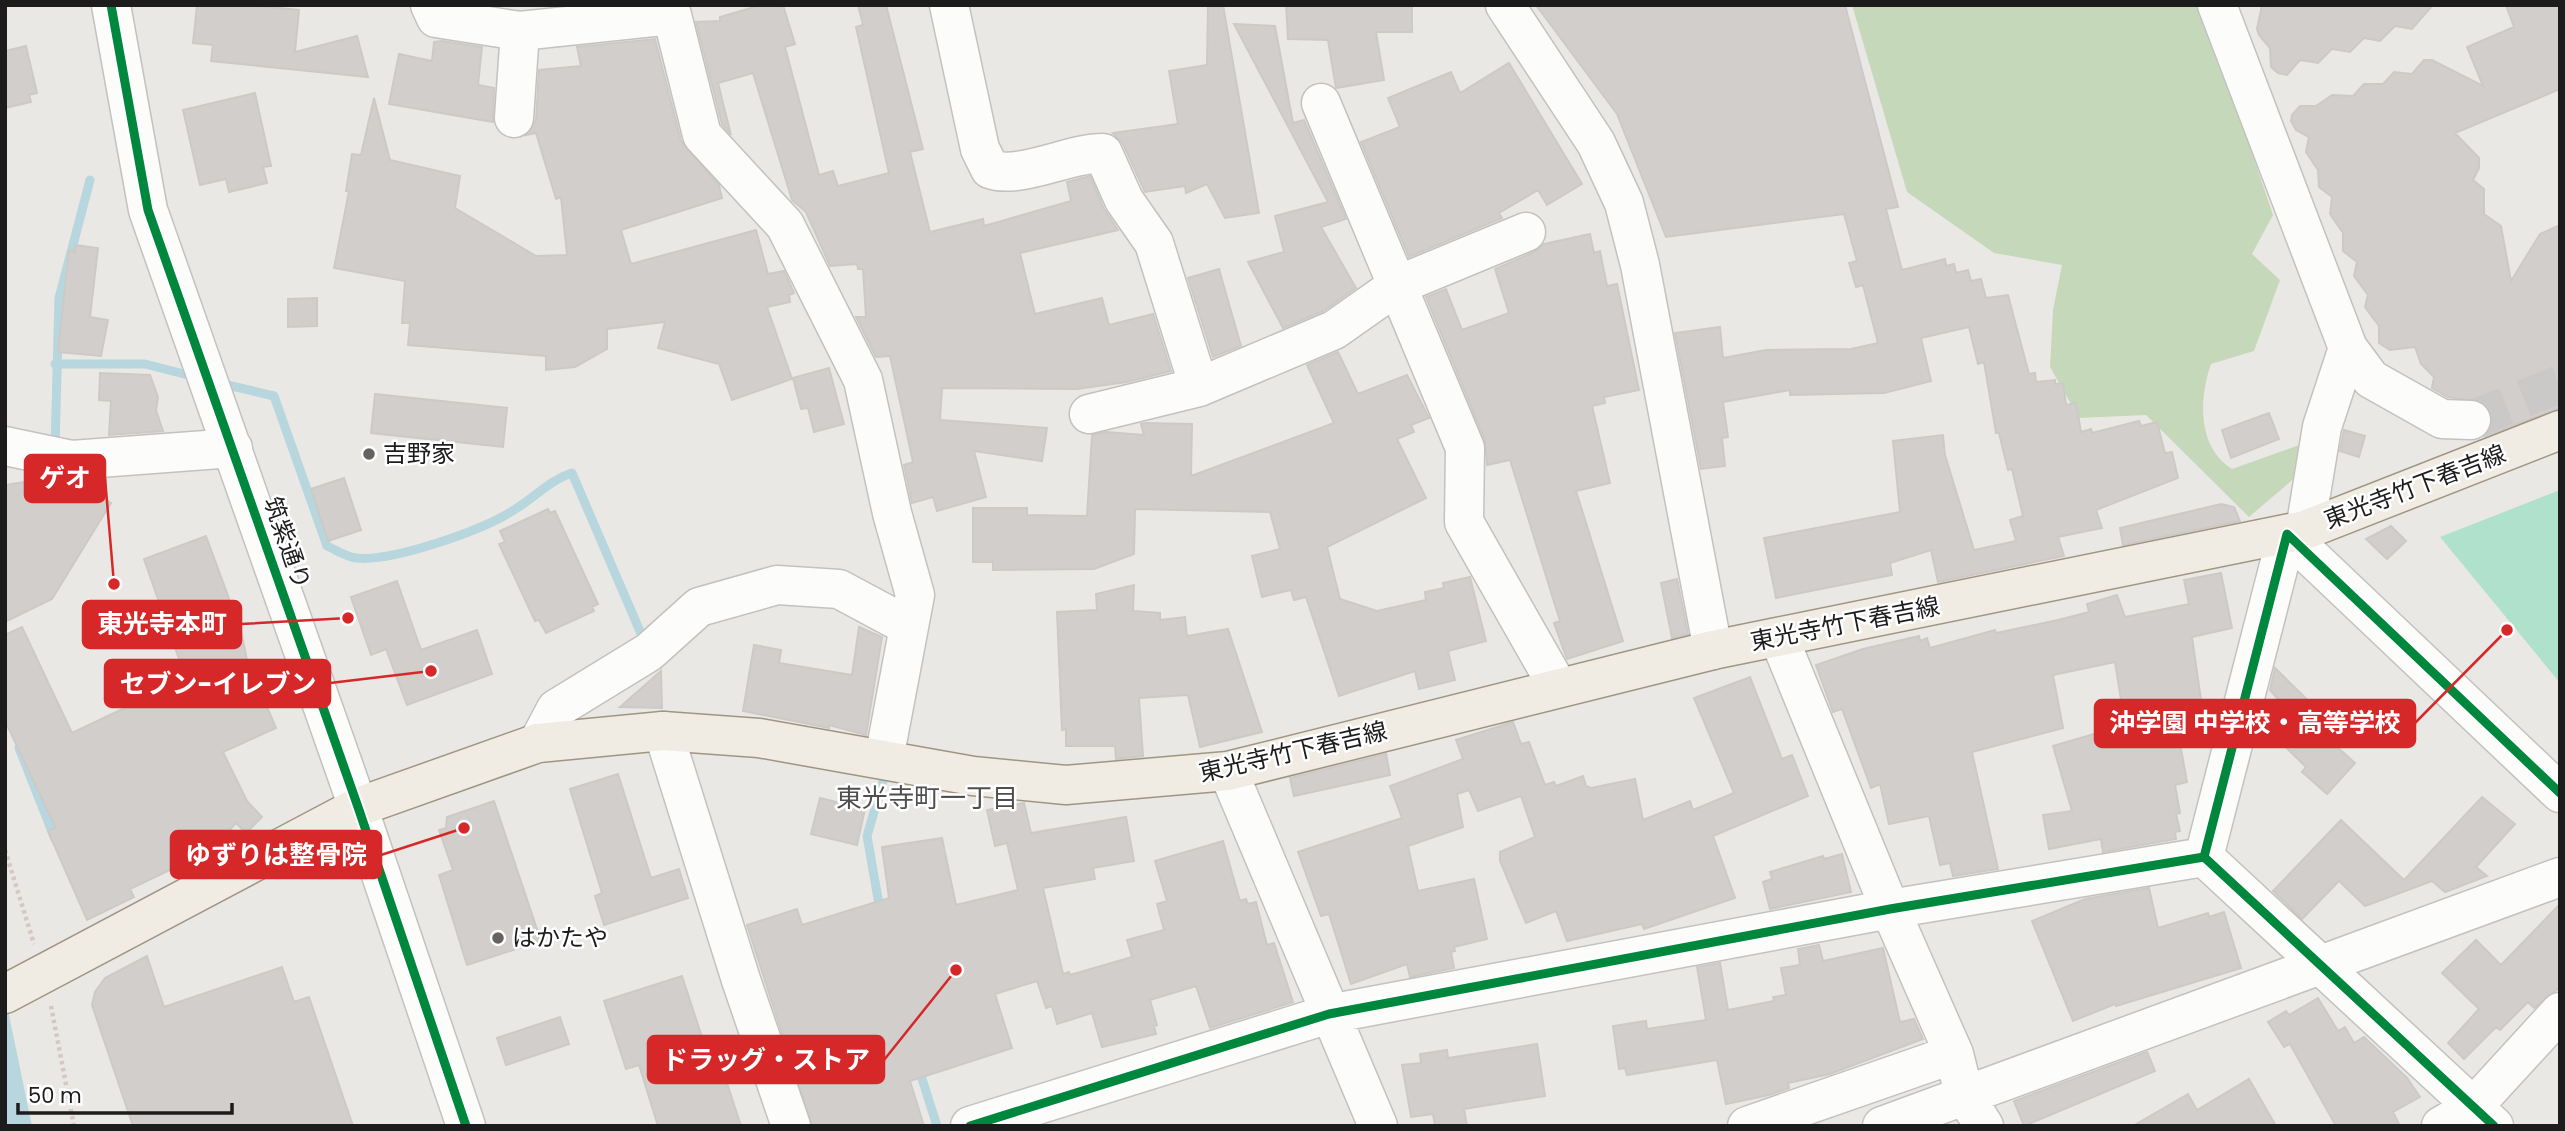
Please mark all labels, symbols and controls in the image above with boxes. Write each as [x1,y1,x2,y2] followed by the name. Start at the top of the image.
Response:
[383,437,455,470] place label: 吉野家
[2319,437,2510,536] street label: 東光寺竹下春吉線
[361,446,377,462] marker: 吉野家
[25,455,105,502] callout: ゲオ
[39,460,91,496] text: ゲオ
[256,492,319,594] street label: 筑紫通り
[1748,589,1942,658] street label: 東光寺竹下春吉線
[83,601,241,648] callout: 東光寺本町
[97,606,227,642] text: 東光寺本町
[105,660,330,707] callout: セブン-イレブン
[119,666,317,702] text: セブン-イレブン
[2095,700,2415,747] callout: 沖学園 中学校・高等学校
[2109,705,2401,741] text: 沖学園 中学校・高等学校
[1196,714,1390,789] street label: 東光寺竹下春吉線
[836,780,1018,816] district label: 東光寺町一丁目
[171,831,381,878] callout: ゆずりは整骨院
[185,837,367,873] text: ゆずりは整骨院
[512,921,608,954] place label: はかたや
[490,930,506,946] marker: はかたや
[648,1036,884,1083] callout: ドラッグ・ストア
[662,1042,870,1078] text: ドラッグ・ストア
[18,1072,231,1116] scale bar
[28,1081,82,1110] text: 50 m

